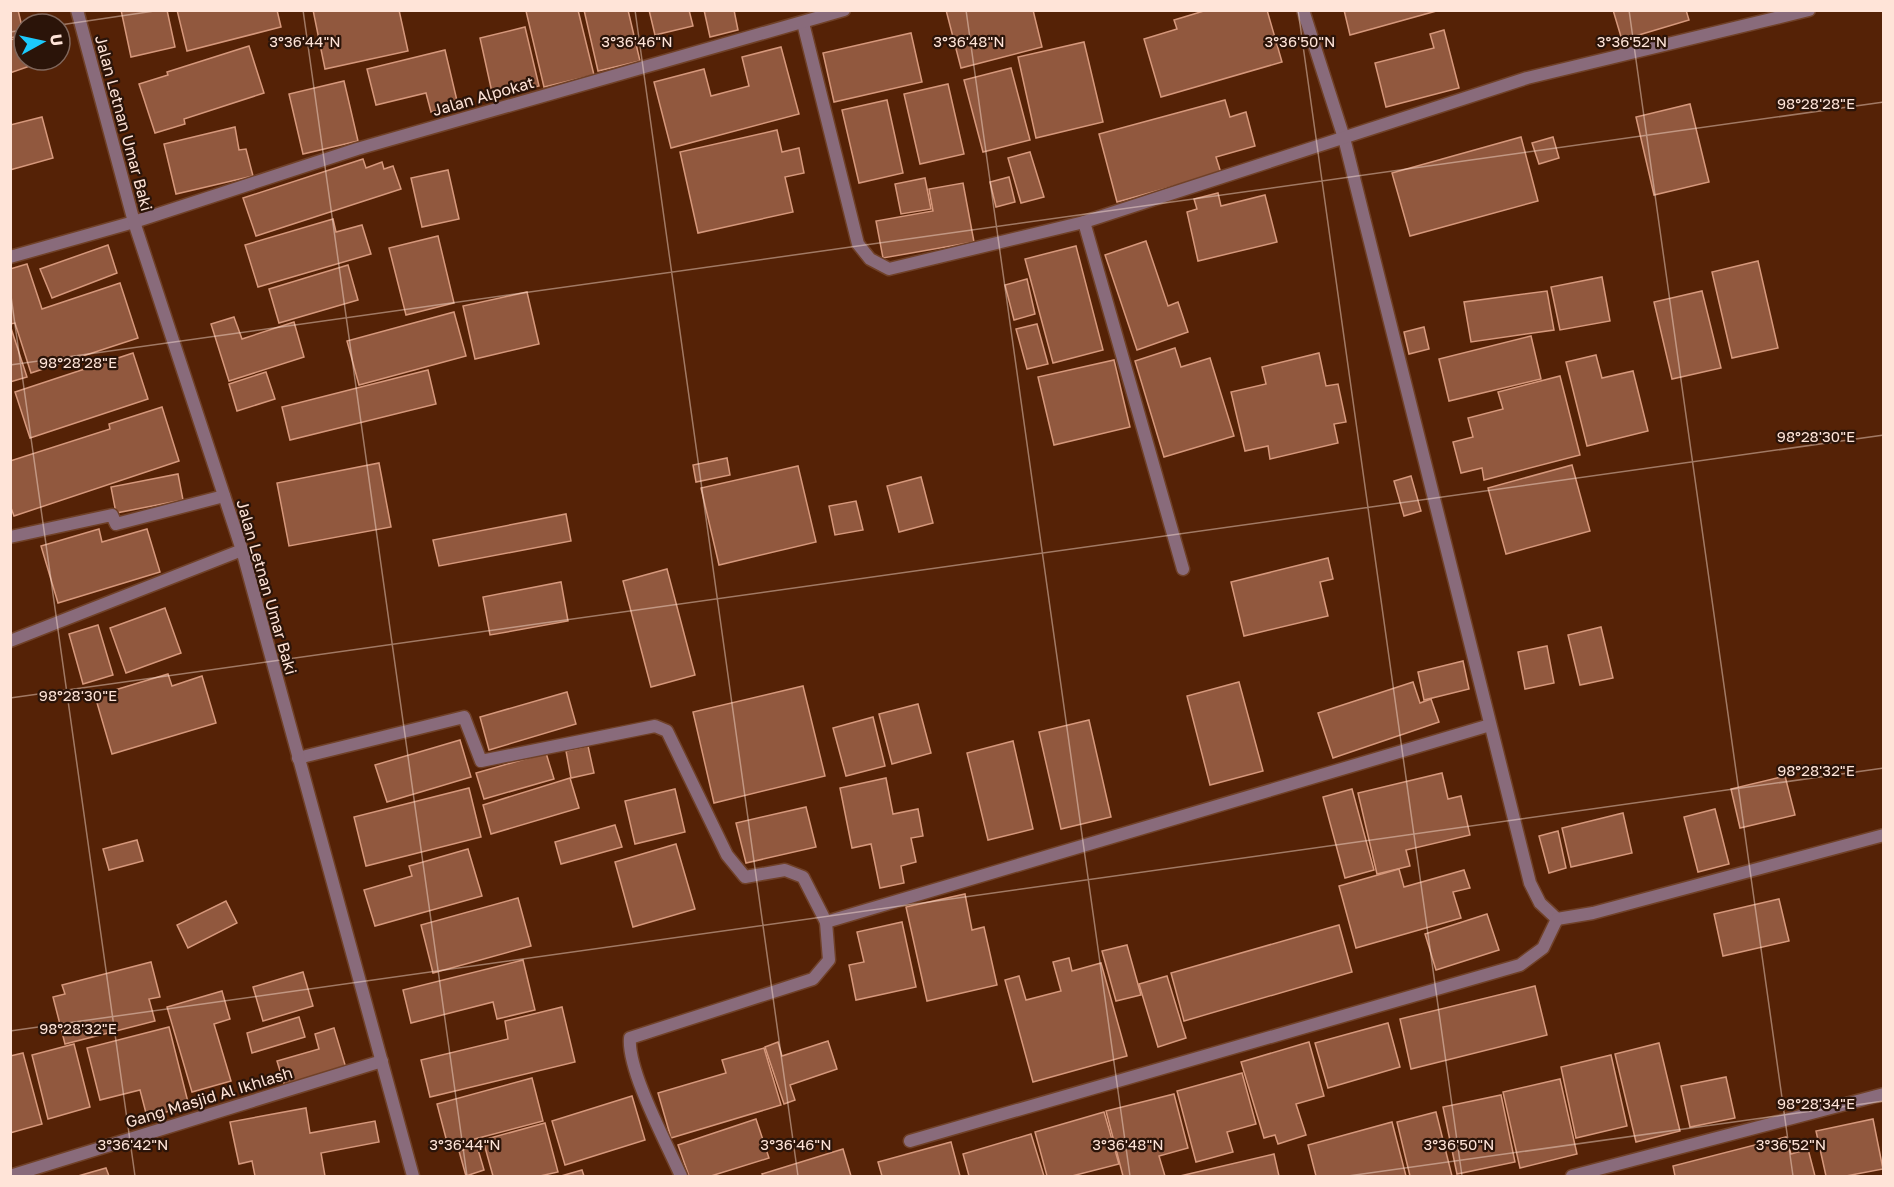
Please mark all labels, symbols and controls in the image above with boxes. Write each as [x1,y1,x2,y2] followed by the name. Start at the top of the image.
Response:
[12,12,72,72] north arrow
[269,32,341,50] text: 3°36'44"N
[601,32,673,50] text: 3°36'46"N
[933,32,1005,50] text: 3°36'48"N
[1264,32,1336,50] text: 3°36'50"N
[1597,32,1667,50] text: 3°36'52"N
[46,33,68,47] text: U
[91,33,157,213] street label: Jalan Letnan Umar Baki
[430,72,536,120] street label: Jalan Alpokat
[1777,94,1855,112] text: 98°28'28"E
[39,353,117,371] text: 98°28'28"E
[1777,427,1855,445] text: 98°28'30"E
[232,497,302,677] street label: Jalan Letnan Umar Baki
[39,686,117,704] text: 98°28'30"E
[1777,761,1855,779] text: 98°28'32"E
[39,1019,117,1037] text: 98°28'32"E
[123,1062,295,1132] street label: Gang Masjid Al Ikhlash
[1777,1094,1855,1112] text: 98°28'34"E
[98,1135,168,1153] text: 3°36'42"N
[429,1135,501,1153] text: 3°36'44"N
[760,1135,832,1153] text: 3°36'46"N
[1092,1135,1164,1153] text: 3°36'48"N
[1423,1135,1495,1153] text: 3°36'50"N
[1756,1135,1826,1153] text: 3°36'52"N

